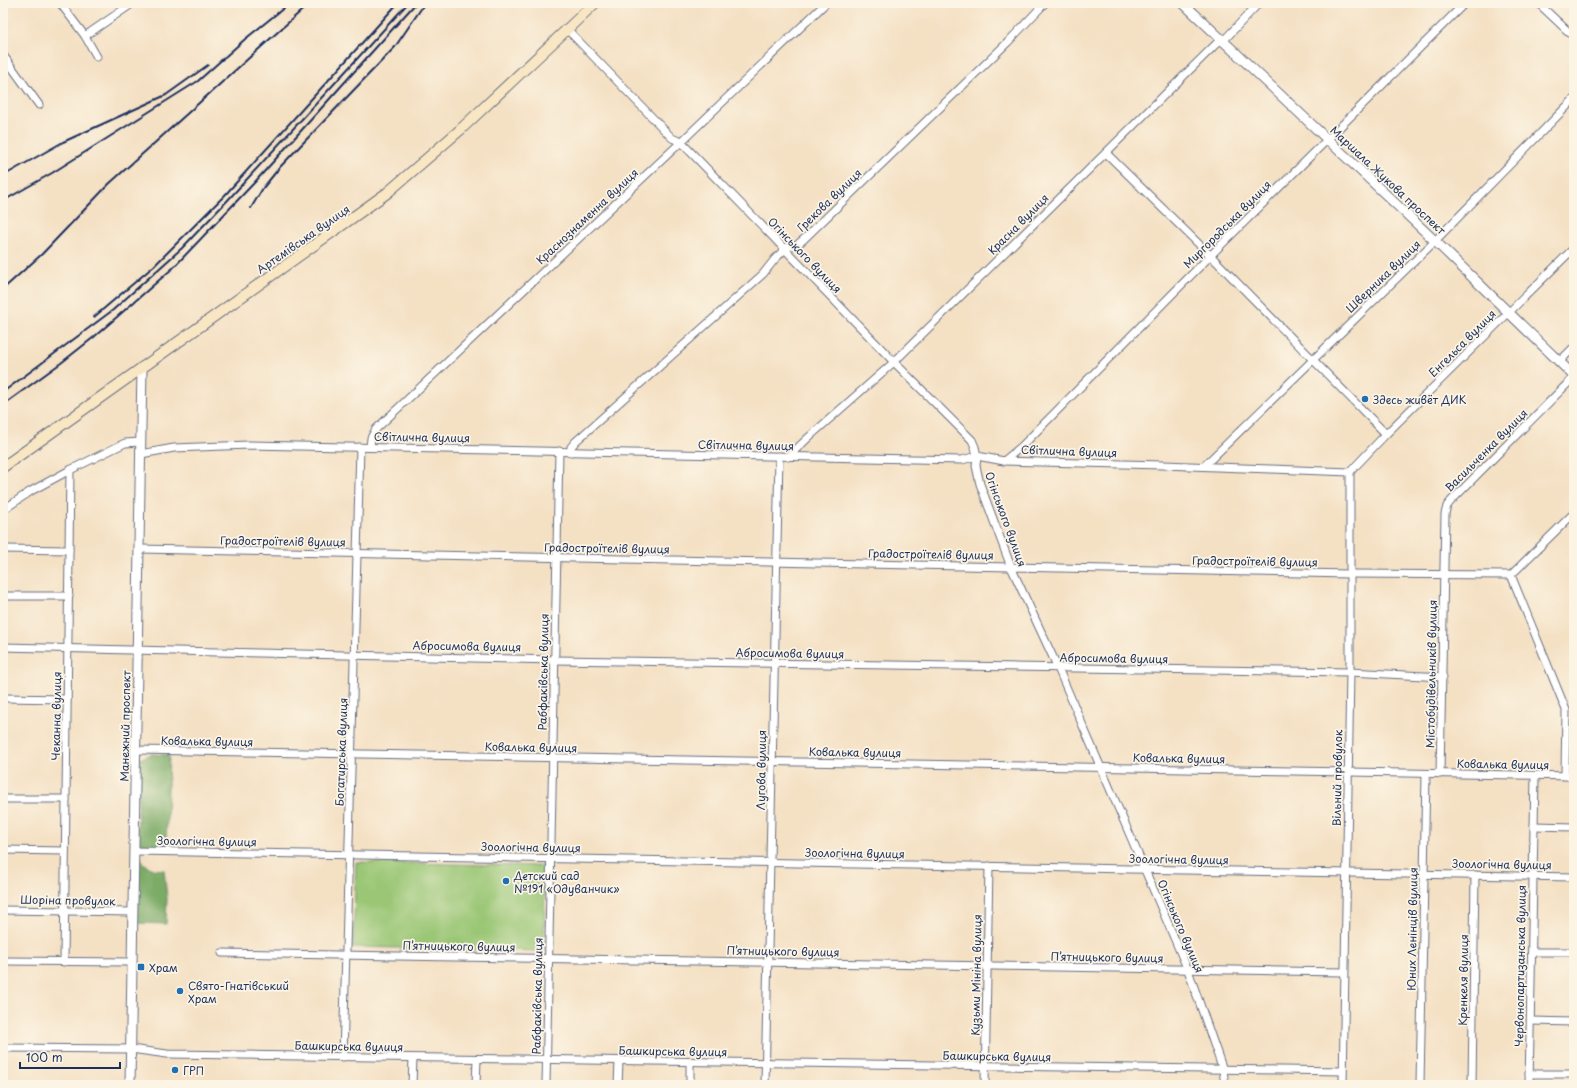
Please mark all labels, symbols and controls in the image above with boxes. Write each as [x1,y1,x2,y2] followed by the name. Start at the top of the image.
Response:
[1326,122,1450,239] street label: Маршала Жукова проспект
[532,164,642,268] street label: Краснознаменна вулиця
[793,165,865,235] street label: Грекова вулиця
[1179,176,1275,272] street label: Миргородська вулиця
[984,190,1052,258] street label: Красна вулиця
[253,200,353,278] street label: Артемівська вулиця
[764,213,846,297] street label: Огінського вулиця
[1342,236,1424,316] street label: Шверника вулиця
[1424,305,1500,381] street label: Енгельса вулиця
[1373,391,1467,408] place label: Здесь живёт ДИК
[1360,394,1370,404] marker: Здесь живёт ДИК
[1441,405,1531,495] street label: Васильченка вулиця
[374,428,470,446] street label: Світлична вулиця
[698,436,794,454] street label: Світлична вулиця
[1021,441,1117,461] street label: Світлична вулиця
[981,469,1031,569] street label: Огінського вулиця
[220,531,346,551] street label: Градостроїтелiв вулиця
[544,538,670,558] street label: Градостроїтелiв вулиця
[868,544,994,564] street label: Градостроїтелiв вулиця
[1192,551,1318,571] street label: Градостроїтелiв вулиця
[1421,600,1441,748] street label: Містобудівельників вулиця
[533,613,553,731] street label: Рабфаківська вулиця
[412,637,522,655] street label: Абросимова вулиця
[735,644,845,662] street label: Абросимова вулиця
[1059,649,1169,667] street label: Абросимова вулиця
[116,670,134,782] street label: Манежний проспект
[47,671,65,761] street label: Чеканна вулиця
[331,697,351,807] street label: Богатирська вулиця
[1328,729,1346,827] street label: Вільний провулок
[752,730,770,810] street label: Лугова вулиця
[161,732,254,750] street label: Ковалька вулиця
[485,738,578,756] street label: Ковалька вулиця
[809,743,902,761] street label: Ковалька вулиця
[1133,749,1226,767] street label: Ковалька вулиця
[1457,755,1550,773] street label: Ковалька вулиця
[157,832,257,850] street label: Зоологічна вулиця
[481,838,581,856] street label: Зоологічна вулиця
[805,844,905,862] street label: Зоологічна вулиця
[1129,850,1229,868] street label: Зоологічна вулиця
[1452,855,1552,873] street label: Зоологічна вулиця
[513,867,620,897] place label: Детский сад №191 «Одуванчик»
[1402,867,1422,991] street label: Юних Ленінців вулиця
[501,876,511,886] marker: Детский сад №191 «Одуванчик»
[1154,877,1208,975] street label: Огінського вулиця
[1510,885,1530,1047] street label: Червонопартизанська вулиця
[20,891,116,909] street label: Шоріна провулок
[966,914,986,1036] street label: Кузьми Мініна вулиця
[1454,934,1472,1026] street label: Кренкеля вулиця
[402,937,516,955] street label: П’ятницького вулиця
[527,937,547,1055] street label: Рабфаківська вулиця
[726,942,840,960] street label: П’ятницького вулиця
[1050,948,1164,966] street label: П’ятницького вулиця
[149,959,178,976] place label: Храм
[136,962,146,972] marker: Храм
[188,977,289,1007] place label: Свято-Гнатівський Храм
[175,986,185,996] marker: Свято-Гнатівський Храм
[294,1037,404,1055] street label: Башкирська вулиця
[618,1042,728,1060] street label: Башкирська вулиця
[20,1044,120,1070] scale bar
[942,1047,1052,1065] street label: Башкирська вулиця
[26,1048,63,1066] text: 100 m
[183,1062,204,1079] place label: ГРП
[170,1065,180,1075] marker: ГРП

